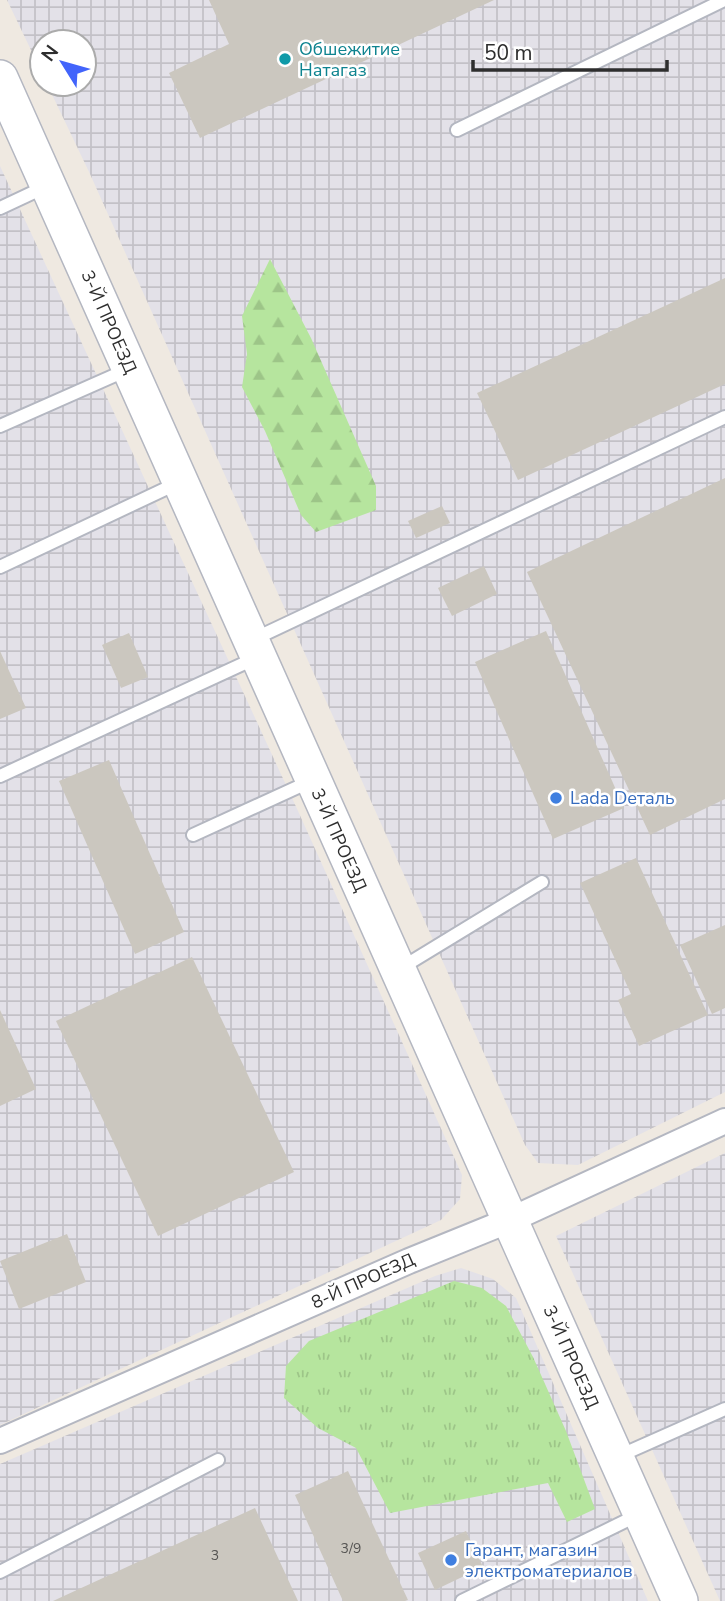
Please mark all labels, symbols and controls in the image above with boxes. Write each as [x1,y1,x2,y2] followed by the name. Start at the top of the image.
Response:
[28,28,98,98] north arrow
[473,28,667,72] scale bar
[299,37,400,82] place label: Обшежитие Натагаз
[484,39,533,67] text: 50 m
[36,40,65,67] text: N
[277,51,293,67] marker: Обшежитие Натагаз
[75,266,143,378] street label: 3-Й ПРОЕЗД
[305,784,373,896] street label: 3-Й ПРОЕЗД
[570,786,675,810] place label: Lada Dеталь
[548,790,564,806] marker: Lada Dеталь
[307,1247,419,1315] street label: 8-Й ПРОЕЗД
[537,1301,605,1413] street label: 3-Й ПРОЕЗД
[465,1538,633,1583] place label: Гарант, магазин электроматериалов
[341,1539,361,1558] house number: 3/9
[211,1546,219,1565] house number: 3
[443,1552,459,1568] marker: Гарант, магазин электроматериалов

